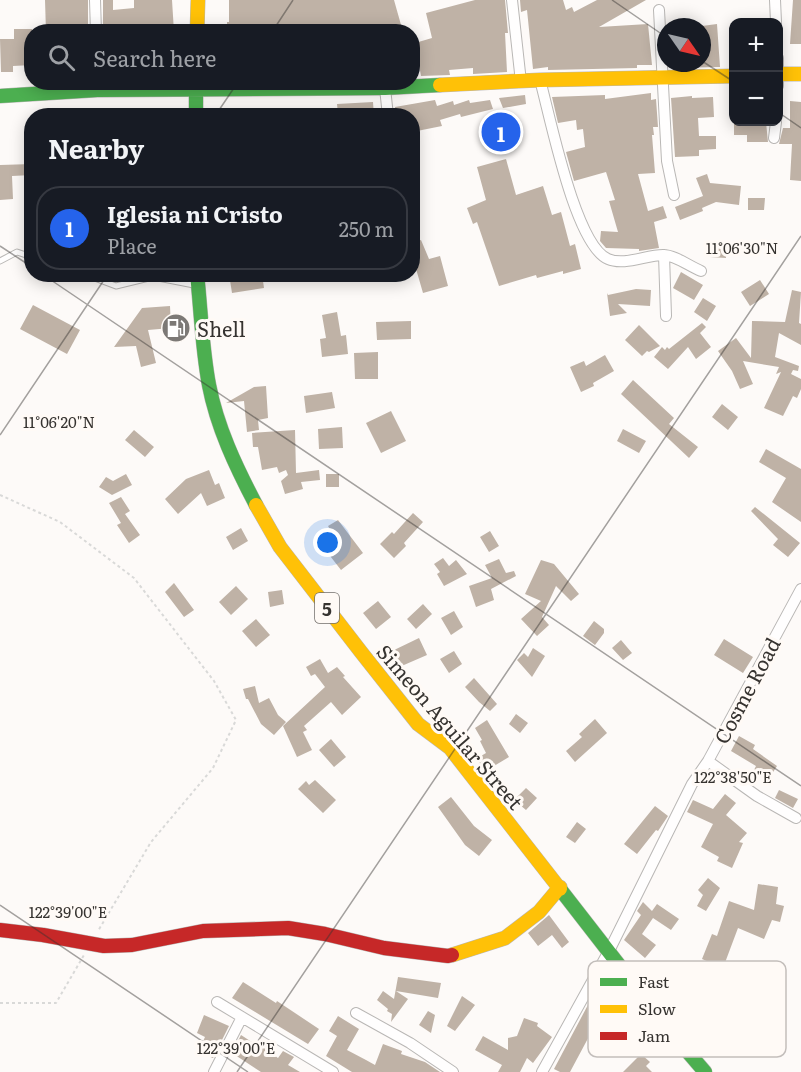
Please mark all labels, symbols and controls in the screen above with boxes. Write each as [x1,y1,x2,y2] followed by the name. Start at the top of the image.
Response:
[657,18,711,72] north arrow
[729,18,783,126] map controls
[729,18,783,72] button: +
[24,24,420,90] search box
[45,41,78,74] icon: search
[93,41,216,74] text: Search here
[729,72,783,126] button: −
[482,110,520,154] pin: 1
[48,128,144,167] text: Nearby
[107,197,283,230] text: Iglesia ni Cristo
[65,213,74,243] text: 1
[339,213,394,243] text: 250 m
[107,230,157,260] text: Place
[706,236,778,259] text: 11°06'30"N
[160,312,192,344] fuel station icon: Shell
[197,313,246,343] place label: Shell
[23,410,95,433] text: 11°06'20"N
[313,528,342,557] your location
[315,593,339,623] road number: 5
[705,631,787,749] street label: Cosme Road
[371,637,531,815] street label: Simeon Aguilar Street
[694,765,772,788] text: 122°38'50"E
[29,900,107,923] text: 122°39'00"E
[588,961,786,1057] legend
[638,969,670,993] text: Fast
[638,996,676,1020] text: Slow
[638,1023,671,1047] text: Jam
[197,1036,275,1059] text: 122°39'00"E

